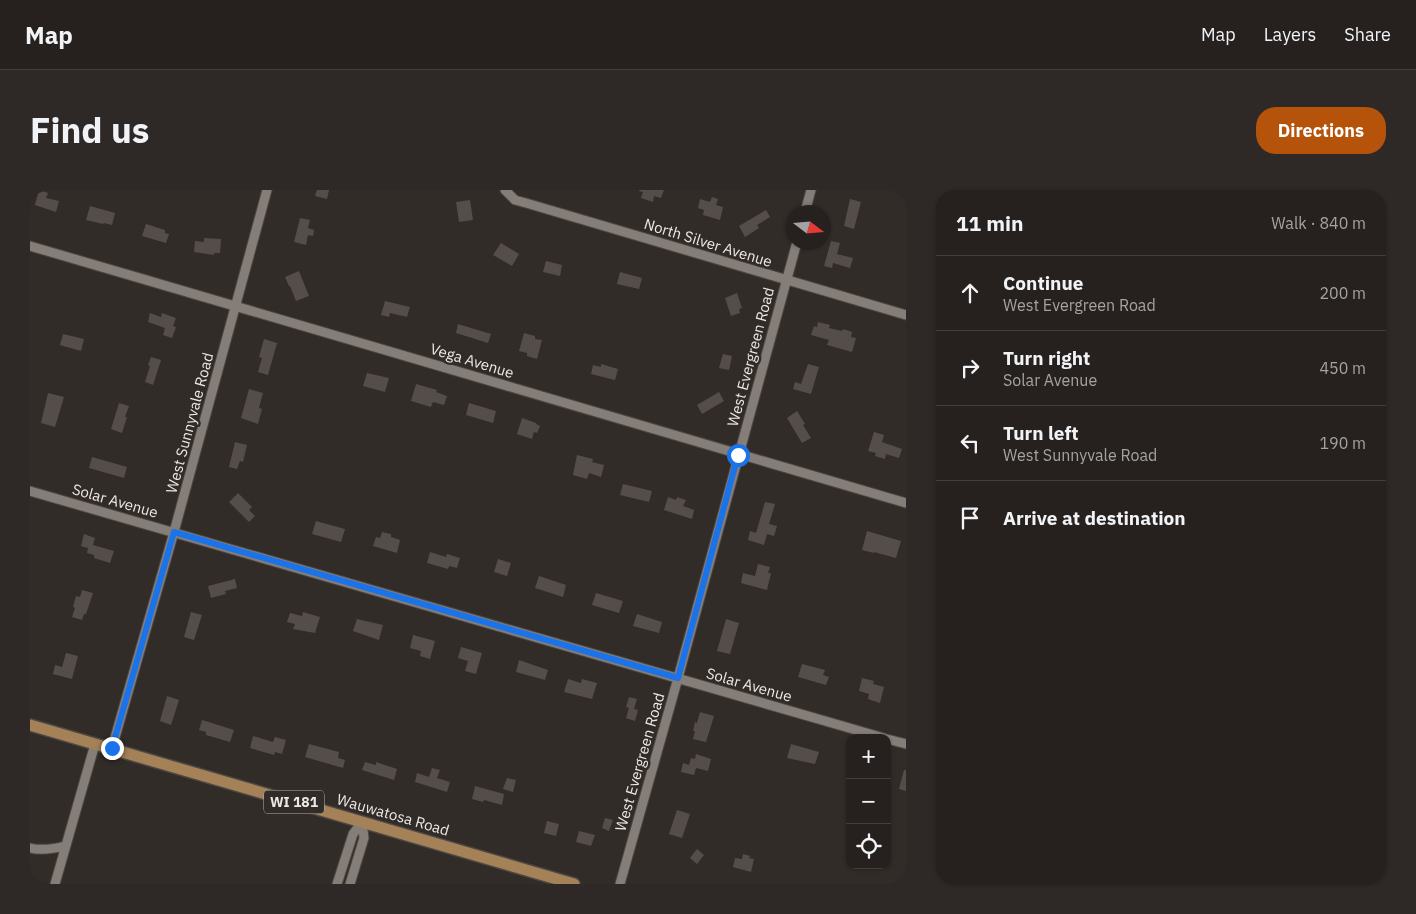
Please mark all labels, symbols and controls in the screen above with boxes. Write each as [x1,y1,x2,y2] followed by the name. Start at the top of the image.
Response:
[25,19,73,51] text: Map
[1201,23,1236,46] text: Map
[1264,23,1316,46] text: Layers
[1344,23,1391,46] text: Share
[30,107,149,153] text: Find us
[1256,107,1386,154] button: Directions
[786,205,831,250] north arrow
[956,209,1023,237] text: 11 min
[1271,213,1366,233] text: Walk · 840 m
[642,214,774,271] street label: North Silver Avenue
[1003,271,1083,295] text: Continue
[956,279,984,307] icon: ahead
[1319,283,1366,303] text: 200 m
[723,285,778,428] street label: West Evergreen Road
[1003,295,1156,315] text: West Evergreen Road
[428,339,516,382] street label: Vega Avenue
[1003,346,1090,370] text: Turn right
[162,351,217,495] street label: West Sunnyvale Road
[956,354,984,382] icon: right
[1319,358,1366,378] text: 450 m
[1003,370,1097,390] text: Solar Avenue
[1003,421,1079,445] text: Turn left
[956,429,984,457] icon: left
[1319,433,1366,453] text: 190 m
[727,444,750,467] route start
[1003,445,1157,465] text: West Sunnyvale Road
[70,479,160,522] street label: Solar Avenue
[956,504,984,532] icon: arrive
[1003,506,1186,530] text: Arrive at destination
[704,663,794,706] street label: Solar Avenue
[611,690,668,833] street label: West Evergreen Road
[846,734,891,869] map controls
[846,734,891,779] button: +
[101,737,124,760] route end
[846,779,891,824] button: −
[335,789,452,840] street label: Wauwatosa Road
[264,790,324,814] road number: WI 181
[846,824,891,869] button: locate

